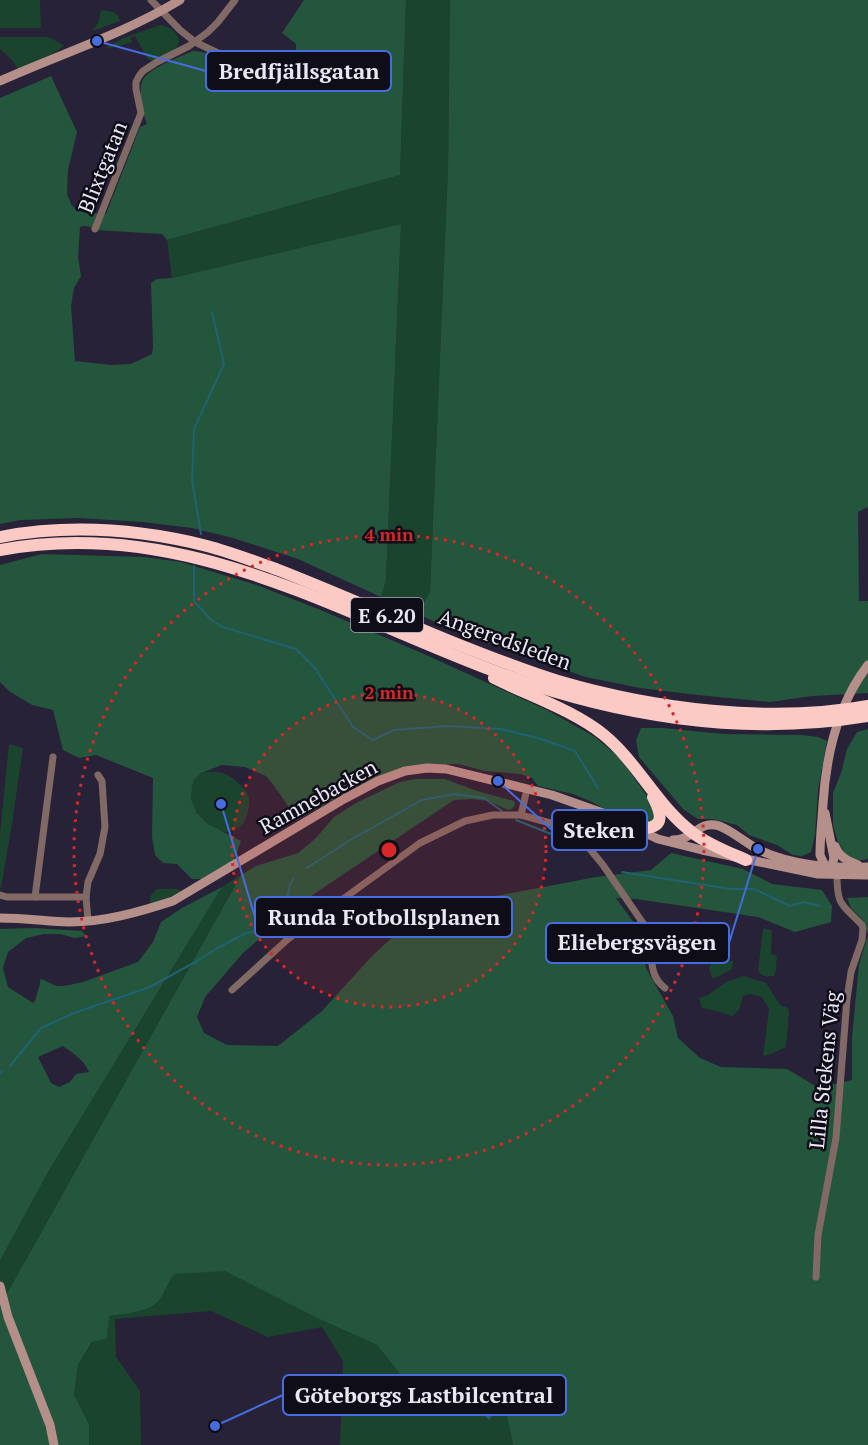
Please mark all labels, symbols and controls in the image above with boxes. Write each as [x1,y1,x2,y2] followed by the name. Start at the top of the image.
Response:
[206,51,391,91] callout: Bredfjällsgatan
[219,56,379,85] text: Bredfjällsgatan
[71,116,133,217] street label: Blixtgatan
[364,522,414,546] text: 4 min
[351,598,423,632] road number: E 6.20
[435,602,576,676] street label: Angeredsleden
[364,680,414,704] text: 2 min
[254,752,382,840] street label: Ramnebacken
[552,810,647,850] callout: Steken
[563,815,635,844] text: Steken
[379,840,399,860] centre of rings
[255,897,512,937] callout: Runda Fotbollsplanen
[268,902,500,931] text: Runda Fotbollsplanen
[546,923,729,963] callout: Eliebergsvägen
[558,927,716,956] text: Eliebergsvägen
[802,989,846,1150] street label: Lilla Stekens Väg
[283,1375,566,1415] callout: Göteborgs Lastbilcentral
[295,1380,553,1409] text: Göteborgs Lastbilcentral

